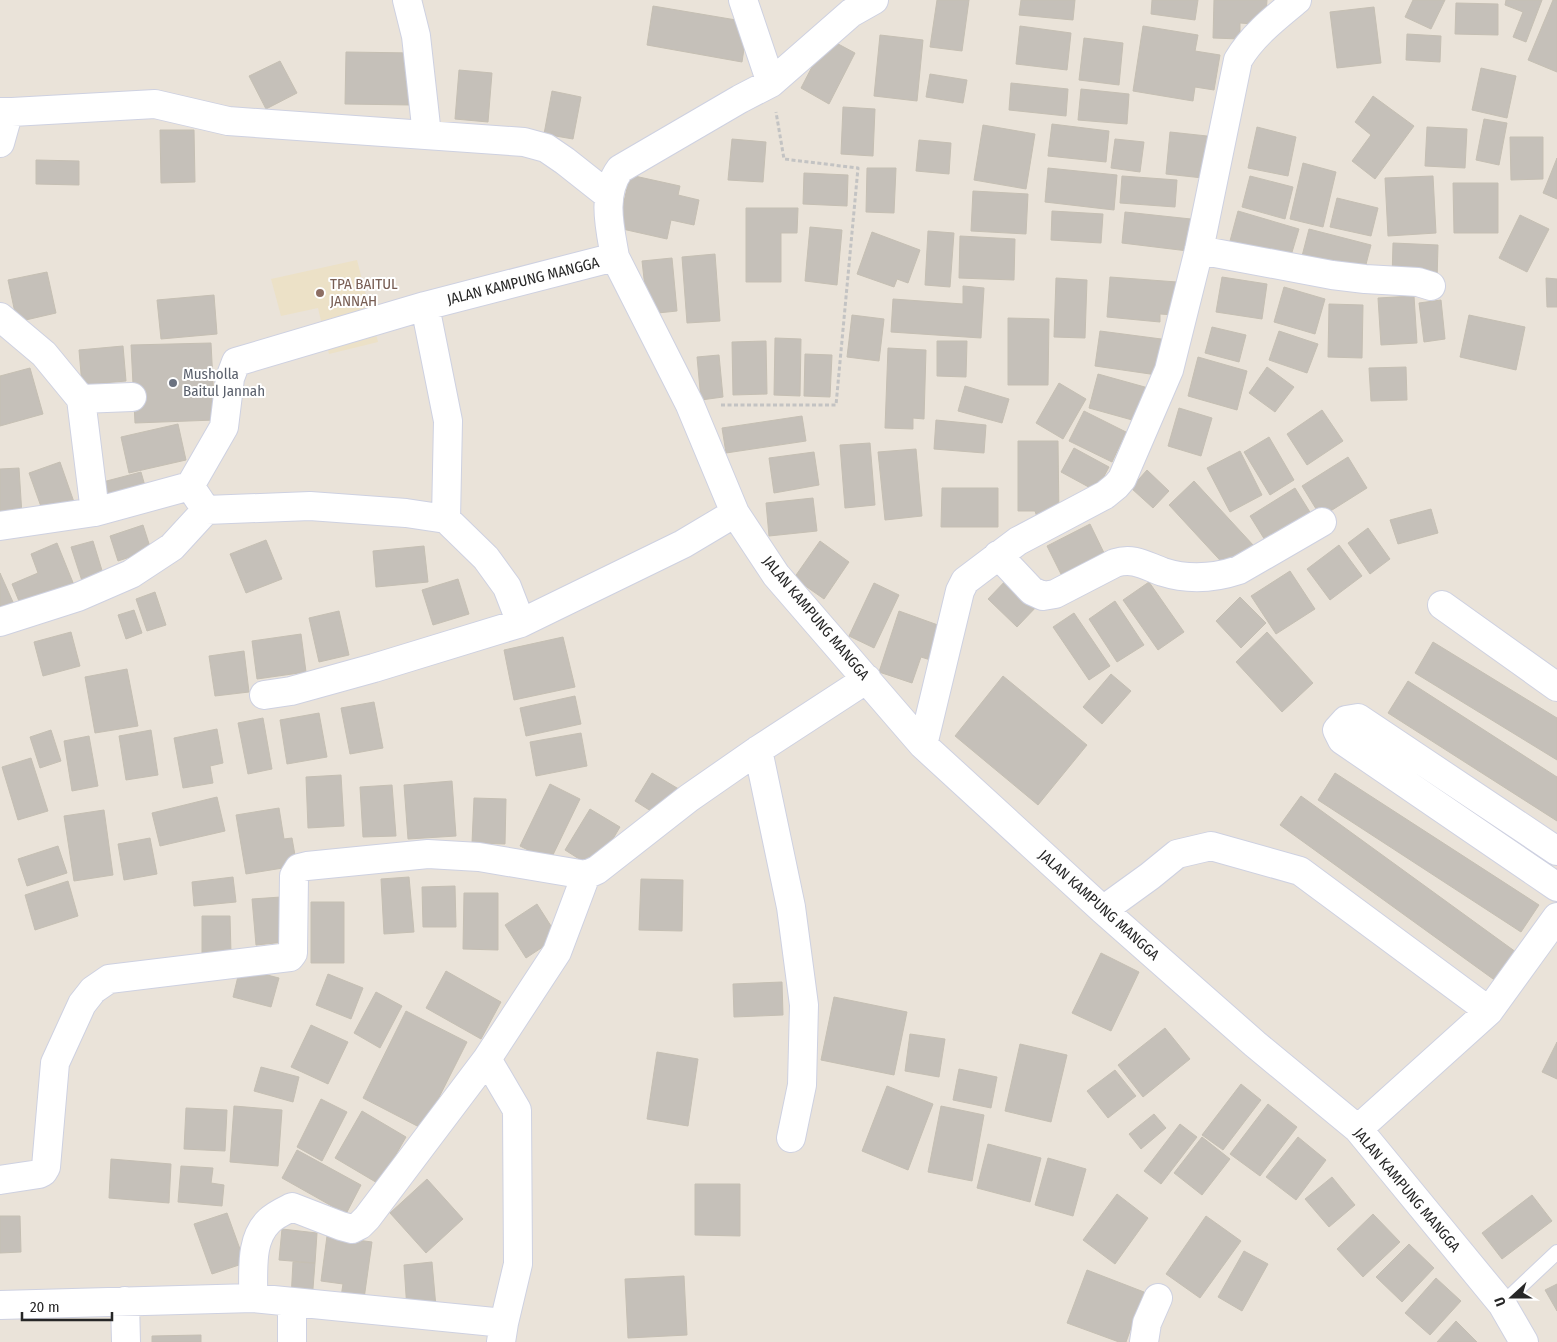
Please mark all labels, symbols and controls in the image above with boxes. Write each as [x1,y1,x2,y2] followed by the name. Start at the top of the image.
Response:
[445,253,601,309] street label: JALAN KAMPUNG MANGGA
[330,275,398,310] place label: TPA BAITUL JANNAH
[314,287,326,299] marker: TPA BAITUL JANNAH
[183,365,265,400] place label: Musholla Baitul Jannah
[167,377,179,389] marker: Musholla Baitul Jannah
[759,552,873,684] street label: JALAN KAMPUNG MANGGA
[1035,846,1163,964] street label: JALAN KAMPUNG MANGGA
[1350,1124,1464,1256] street label: JALAN KAMPUNG MANGGA
[1487,1272,1537,1322] north arrow
[22,1290,112,1322] scale bar
[1491,1295,1510,1308] text: U
[30,1298,60,1316] text: 20 m

